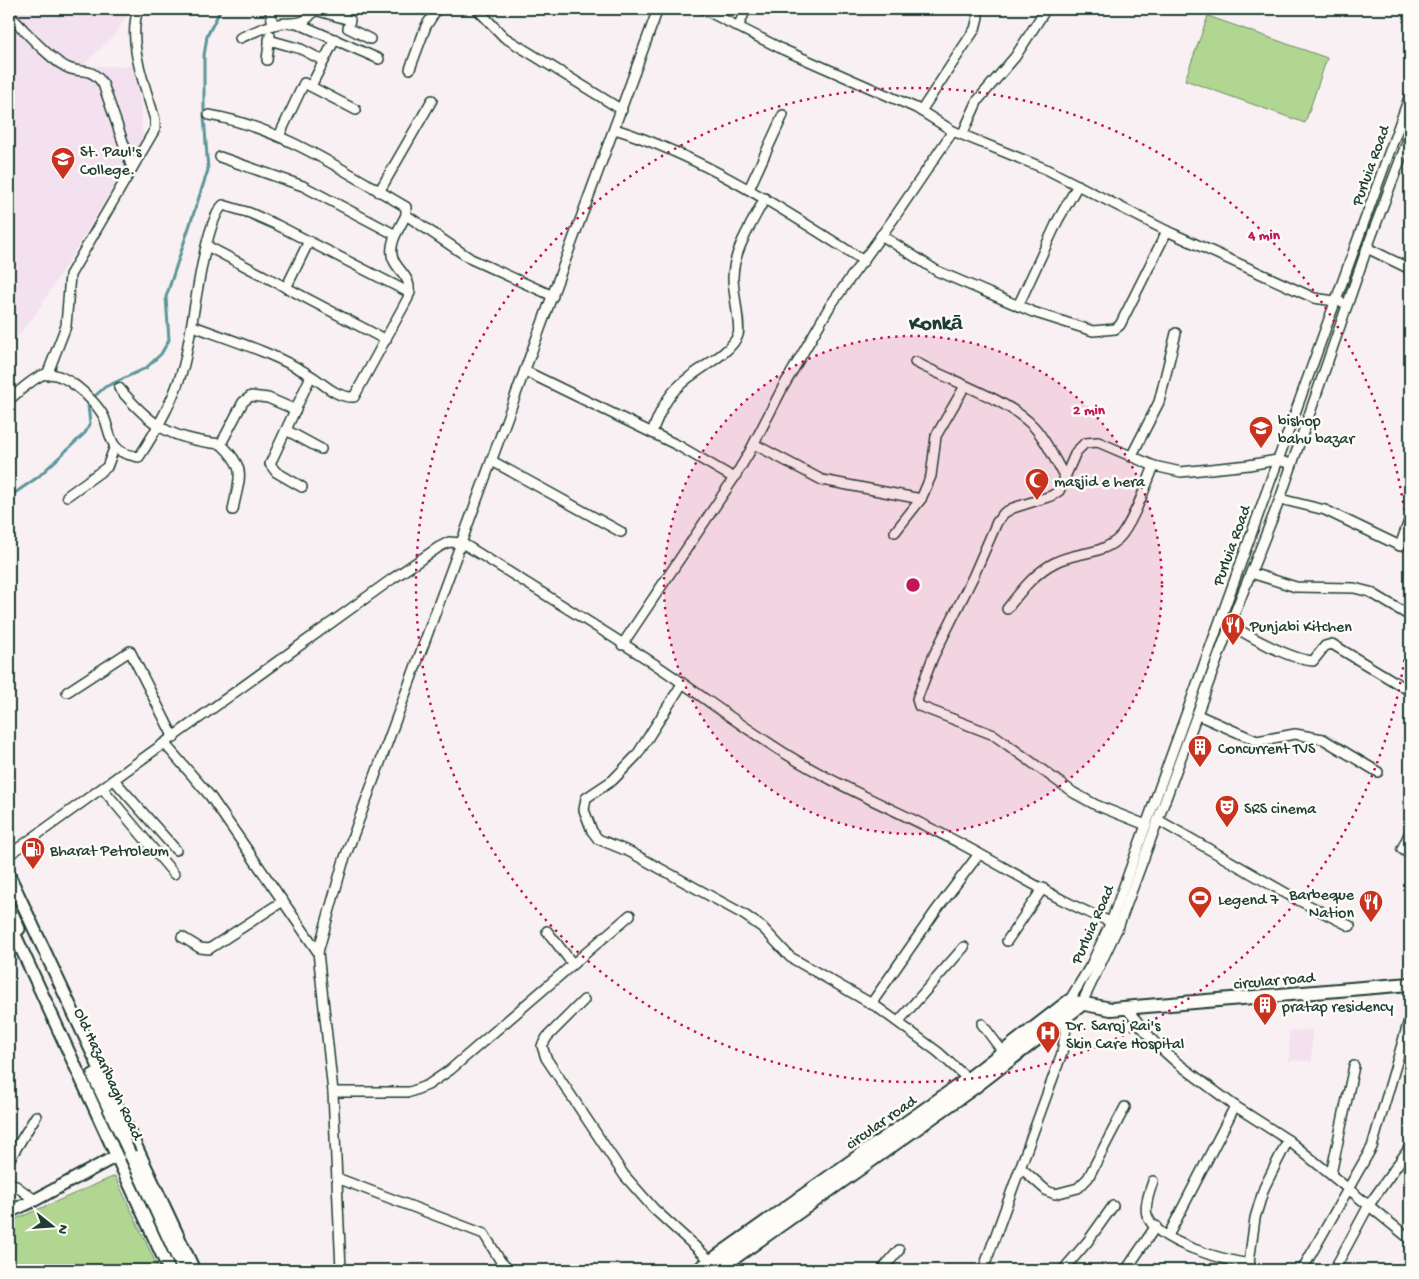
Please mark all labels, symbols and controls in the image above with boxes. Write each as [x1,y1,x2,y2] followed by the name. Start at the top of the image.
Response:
[1349,122,1396,210] street label: Purluia Road
[80,144,143,181] place label: St. Paul's College.
[50,146,76,180] school or university icon: St. Paul's College.
[1247,227,1281,245] text: 4 min
[908,313,963,338] district label: Konkā
[1073,402,1106,420] text: 2 min
[1278,413,1355,450] place label: bishop bahu bazar
[1248,415,1274,449] school or university icon: bishop bahu bazar
[1024,467,1050,501] mosque icon: masjid e hera
[1054,474,1146,493] place label: masjid e hera
[1210,502,1257,590] street label: Purluia Road
[904,576,922,594] centre of rings
[1220,612,1246,646] restaurant icon: Punjabi Kitchen
[1249,619,1352,638] place label: Punjabi Kitchen
[1187,734,1213,768] building icon: Concurrent TVS
[1218,741,1316,760] place label: Concurrent TVS
[1214,794,1240,828] theatre icon: SRS cinema
[1244,801,1317,820] place label: SRS cinema
[20,836,46,870] fuel station icon: Bharat Petroleum
[49,843,169,862] place label: Bharat Petroleum
[1068,882,1121,969] street label: Purluia Road
[1187,885,1213,919] sports icon: Legend 7
[1288,887,1355,924] place label: Barbeque Nation
[1358,889,1384,923] restaurant icon: Barbeque Nation
[1218,892,1279,911] place label: Legend 7
[1233,969,1317,996] street label: circular road
[1252,992,1278,1026] building icon: pratap residency
[1281,999,1393,1018] place label: pratap residency
[68,1006,146,1145] street label: Old Hazaribagh Road
[1065,1018,1184,1055] place label: Dr. Saroj Rai's Skin Care Hospital
[1035,1020,1061,1054] hospital icon: Dr. Saroj Rai's Skin Care Hospital
[843,1092,922,1155] street label: circular road
[28,1202,78,1252] north arrow
[53,1222,72,1236] text: N

